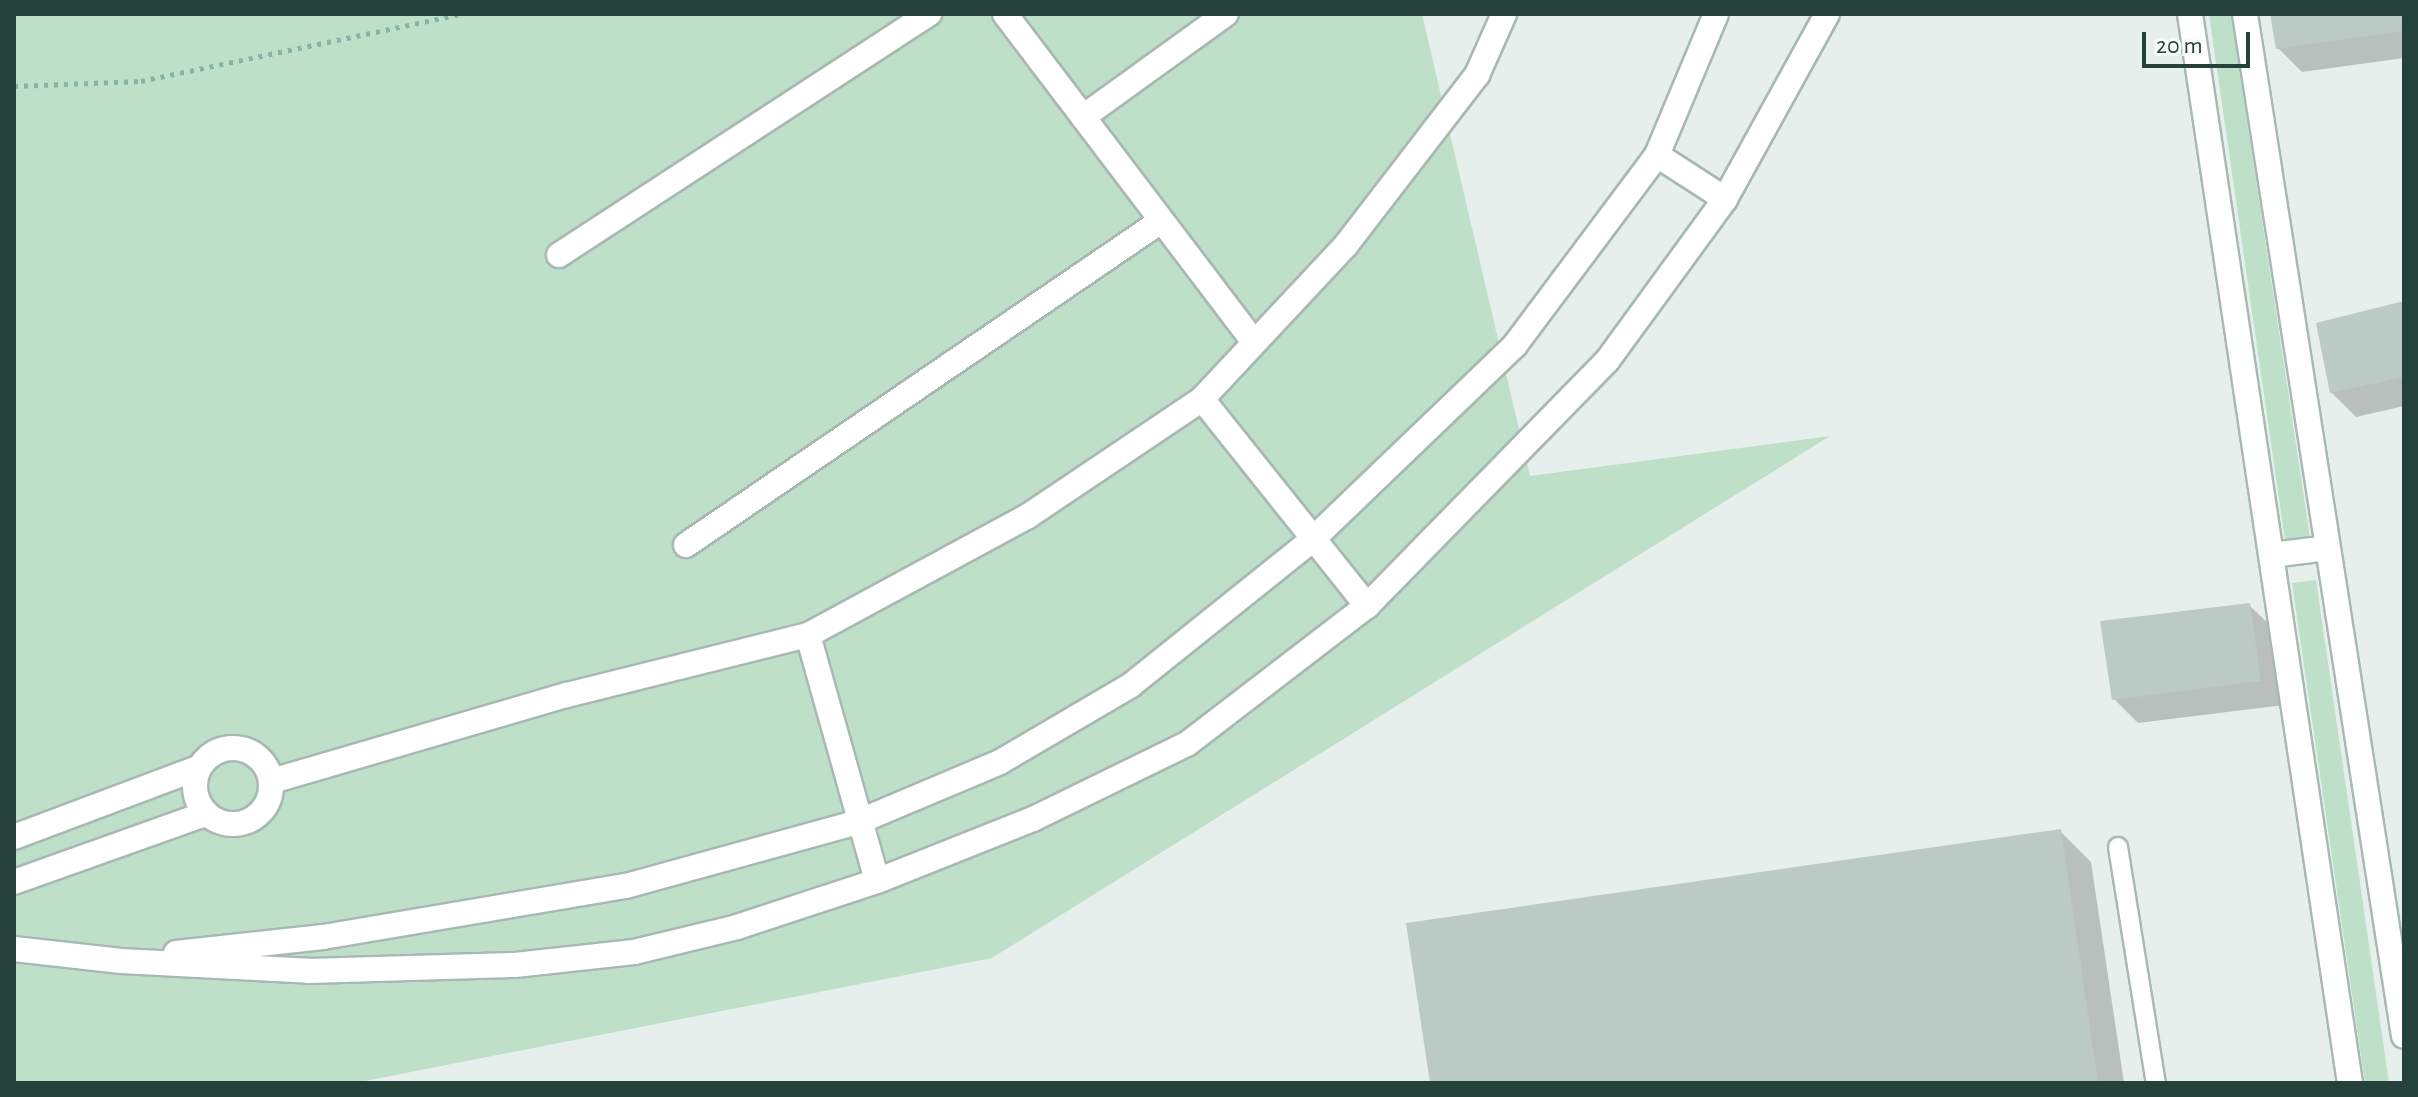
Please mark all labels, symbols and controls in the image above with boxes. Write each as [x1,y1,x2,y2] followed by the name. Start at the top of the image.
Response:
[2146,16,2254,66] scale bar
[2156,34,2203,58] text: 20 m

